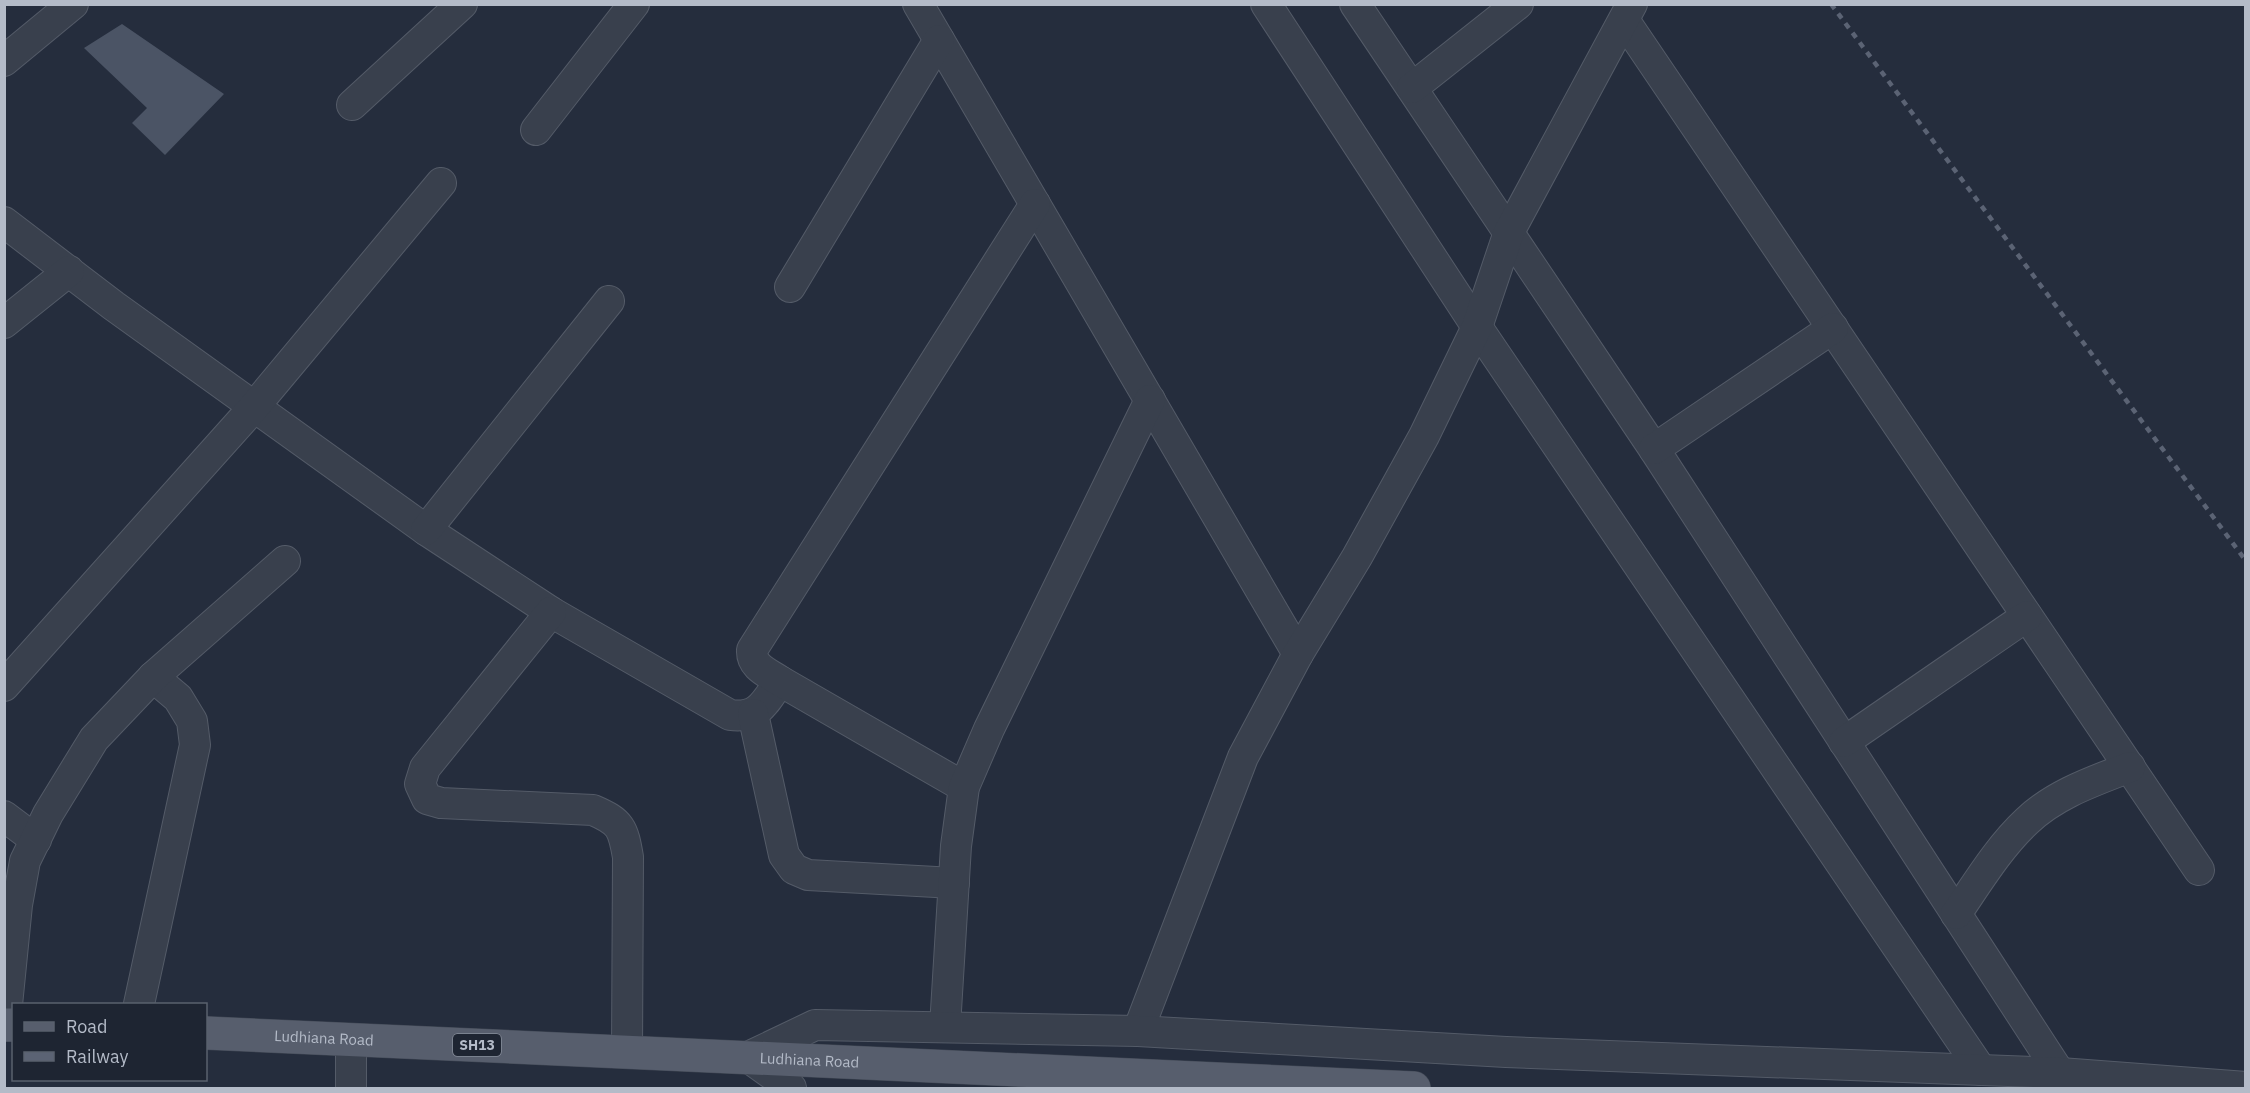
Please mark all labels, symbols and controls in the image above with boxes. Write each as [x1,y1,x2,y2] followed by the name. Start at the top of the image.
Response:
[12,1003,207,1081] legend
[66,1015,107,1038] text: Road
[274,1026,374,1050] street label: Ludhiana Road
[453,1034,501,1056] road number: SH13
[66,1045,128,1068] text: Railway
[759,1048,860,1072] street label: Ludhiana Road

